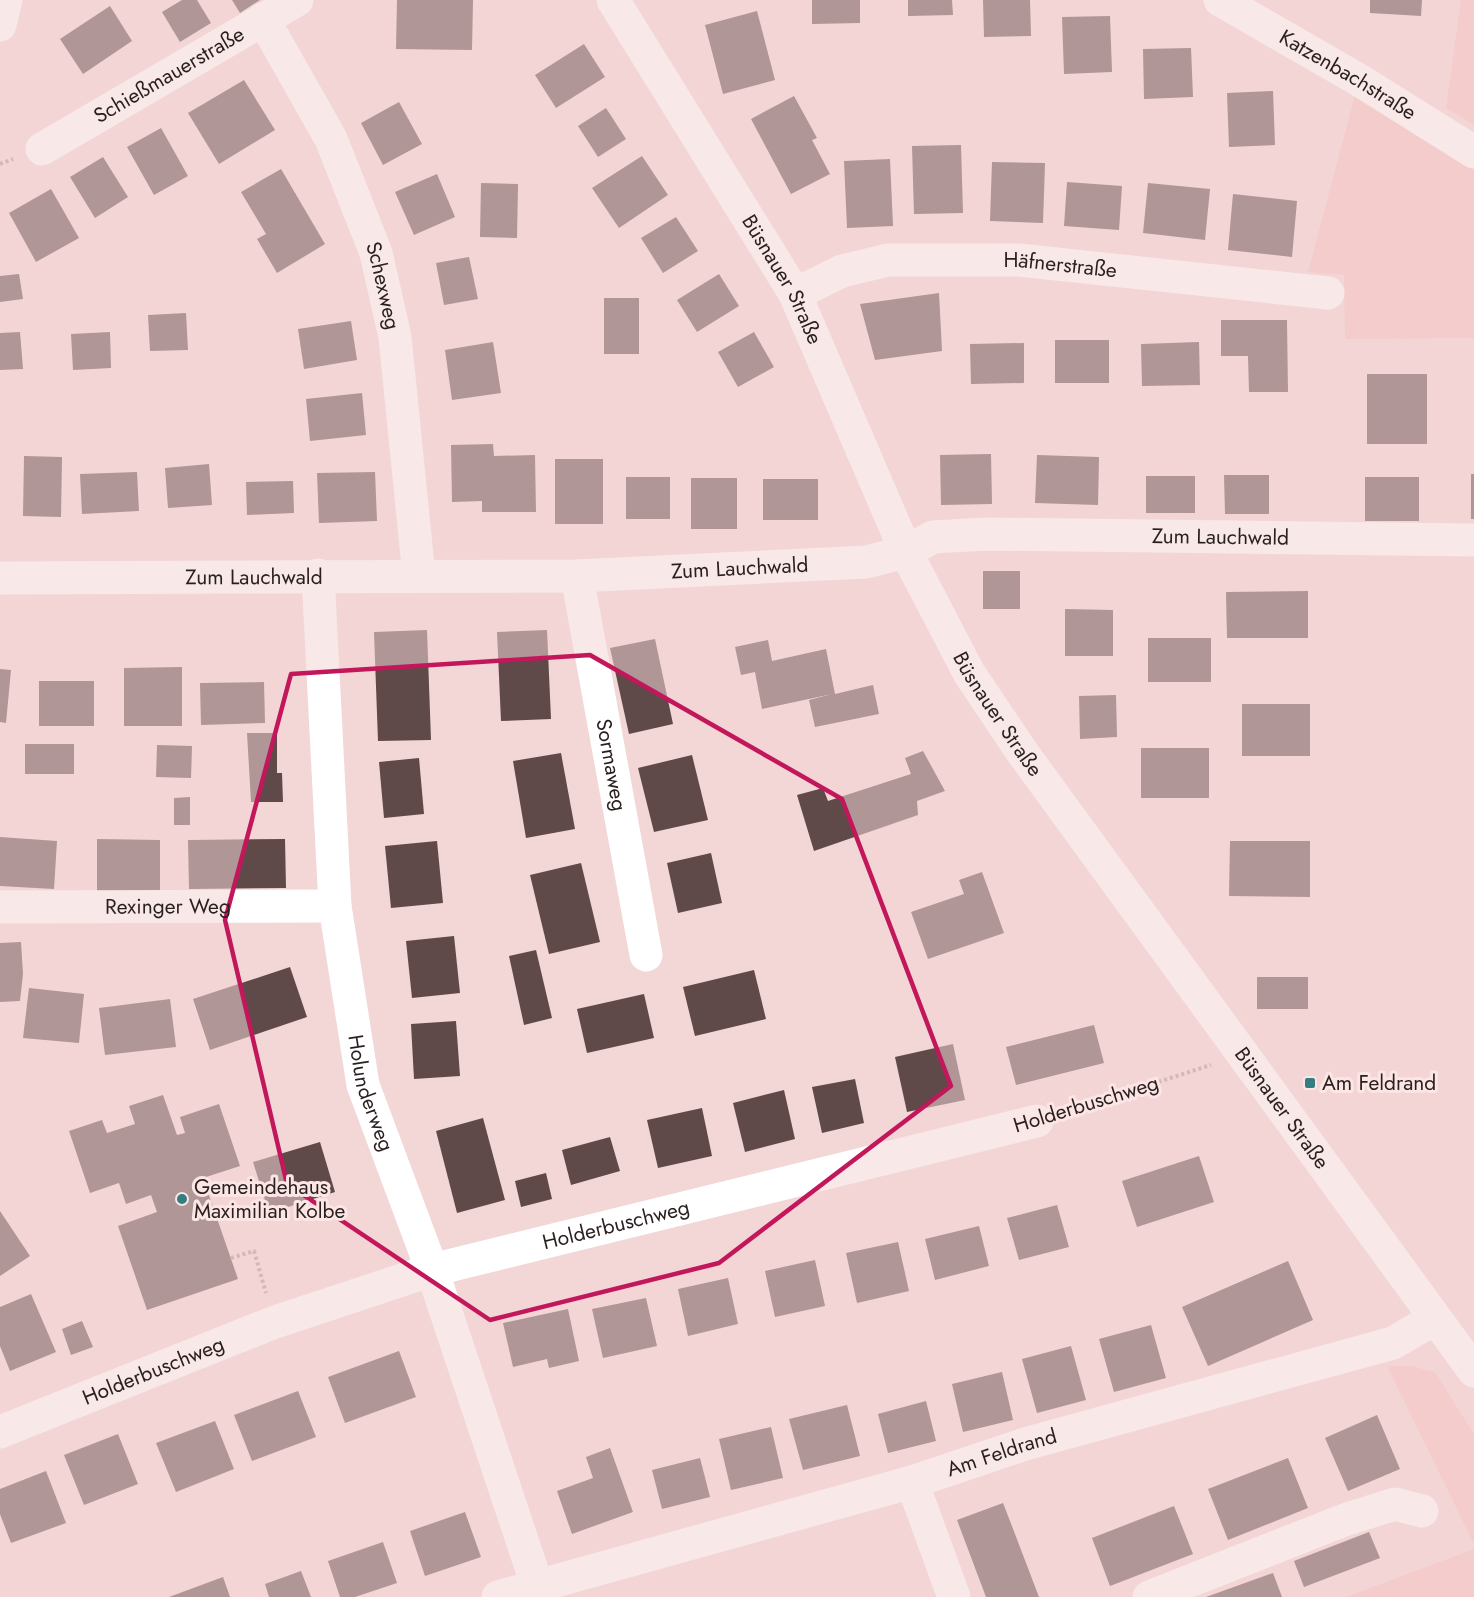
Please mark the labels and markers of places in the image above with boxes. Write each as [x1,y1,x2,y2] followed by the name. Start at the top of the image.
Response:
[1322,1068,1436,1098] place label: Am Feldrand
[1303,1076,1317,1090] marker: Am Feldrand
[194,1172,345,1226] place label: Gemeindehaus Maximilian Kolbe
[175,1192,189,1206] marker: Gemeindehaus Maximilian Kolbe

